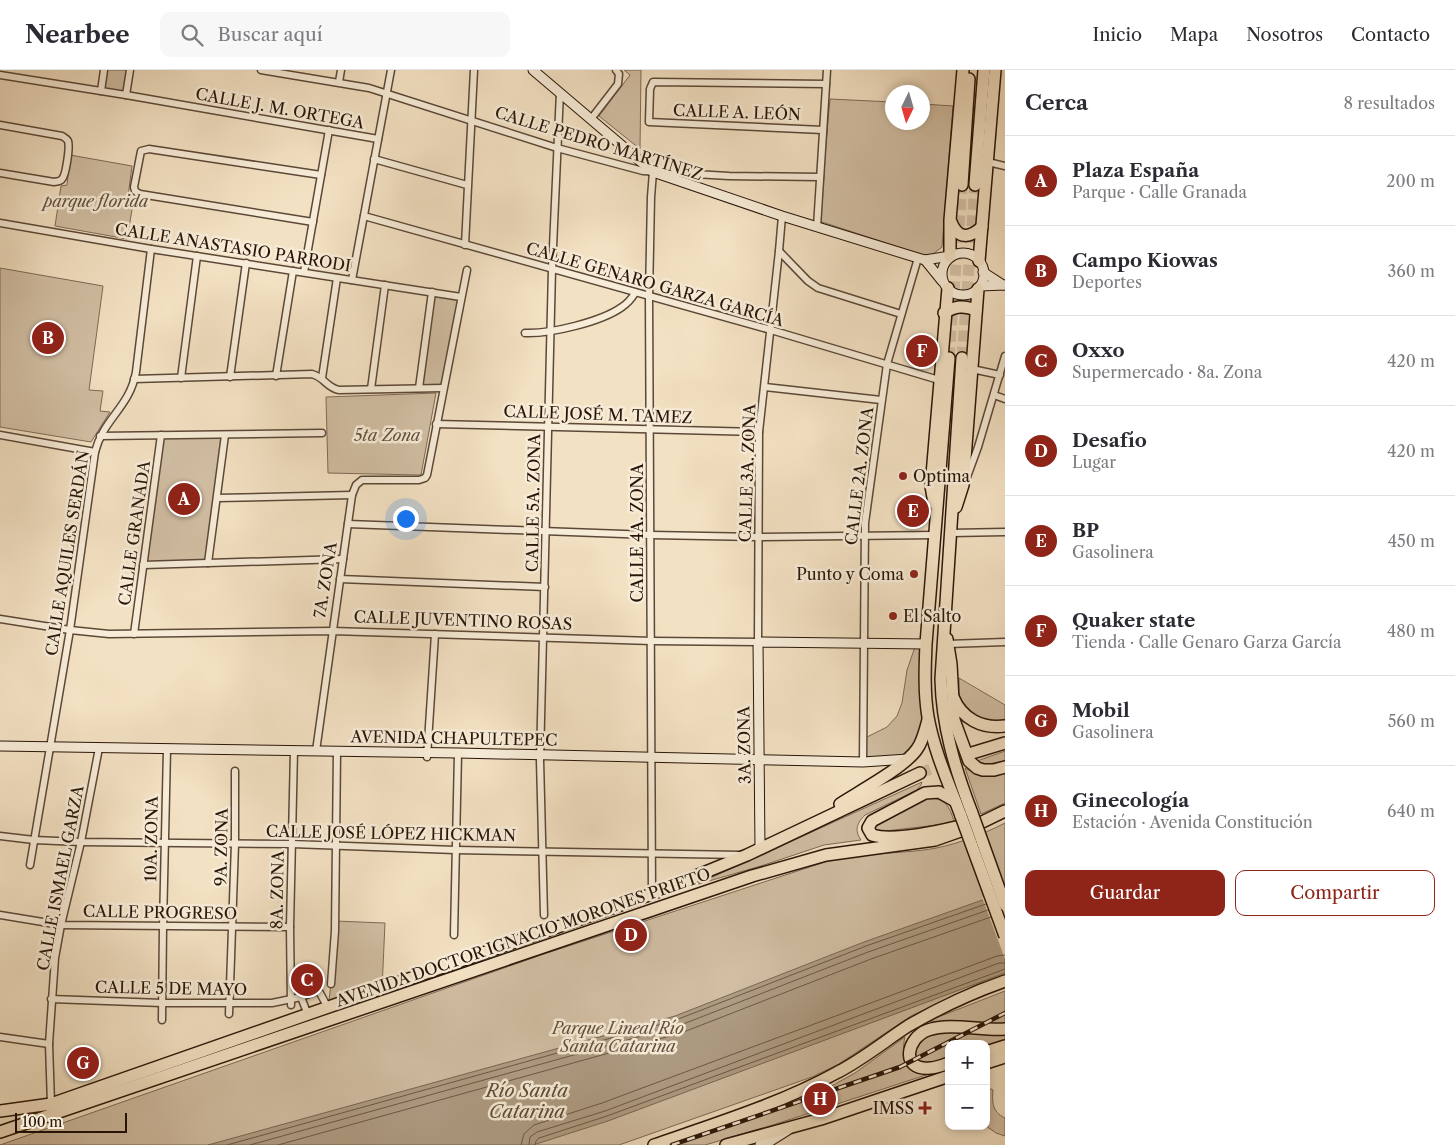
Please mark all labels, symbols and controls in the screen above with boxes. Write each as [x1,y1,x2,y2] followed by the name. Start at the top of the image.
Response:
[160,12,510,57] search box
[25,20,130,49] text: Nearbee
[178,21,206,49] icon: search
[218,23,323,46] text: Buscar aquí
[1093,24,1142,46] text: Inicio
[1170,24,1218,46] text: Mapa
[1246,24,1323,46] text: Nosotros
[1351,24,1430,46] text: Contacto
[194,83,367,133] street label: CALLE J. M. ORTEGA
[885,85,930,130] north arrow
[1025,90,1088,115] text: Cerca
[1344,93,1435,113] text: 8 resultados
[673,100,801,124] street label: CALLE A. LEÓN
[493,102,706,184] street label: CALLE PEDRO MARTÍNEZ
[1072,159,1199,182] text: Plaza España
[1035,171,1047,191] text: A
[1386,171,1435,191] text: 200 m
[1072,182,1247,202] text: Parque · Calle Granada
[40,191,149,211] park label: parque florida
[114,218,352,276] street label: CALLE ANASTASIO PARRODI
[524,238,787,331] street label: CALLE GENARO GARZA GARCÍA
[1072,249,1218,272] text: Campo Kiowas
[1035,261,1047,281] text: B
[1388,261,1435,281] text: 360 m
[1072,272,1142,292] text: Deportes
[32,319,64,357] pin: B
[906,332,938,370] pin: F
[1072,339,1124,362] text: Oxxo
[1035,351,1047,371] text: C
[1387,351,1435,371] text: 420 m
[1072,362,1262,382] text: Supermercado · 8a. Zona
[503,401,693,427] street label: CALLE JOSÉ M. TAMEZ
[735,402,759,543] street label: CALLE 3A. ZONA
[841,405,878,546] street label: CALLE 2A. ZONA
[354,425,421,445] park label: 5ta Zona
[1072,429,1147,452] text: Desafío
[522,433,544,572] street label: CALLE 5A. ZONA
[1034,441,1048,461] text: D
[1387,441,1435,461] text: 420 m
[41,449,93,657] street label: CALLE AQUILES SERDÁN
[1072,452,1116,472] text: Lugar
[114,458,154,607] street label: CALLE GRANADA
[627,462,647,603] street label: CALLE 4A. ZONA
[913,466,971,486] place label: Optima
[897,470,909,482] marker: Optima
[168,480,200,518] pin: A
[897,492,929,530] pin: E
[393,506,419,532] your location
[1072,519,1099,542] text: BP
[1035,531,1047,551] text: E
[1388,531,1435,551] text: 450 m
[309,539,341,619] street label: 7A. ZONA
[1072,542,1154,562] text: Gasolinera
[796,564,905,584] place label: Punto y Coma
[908,568,920,580] marker: Punto y Coma
[353,606,573,634] street label: CALLE JUVENTINO ROSAS
[903,606,961,626] place label: El Salto
[1072,609,1195,632] text: Quaker state
[887,610,899,622] marker: El Salto
[1036,621,1046,641] text: F
[1387,621,1435,641] text: 480 m
[1072,632,1341,652] text: Tienda · Calle Genaro Garza García
[1072,699,1130,722] text: Mobil
[733,705,755,784] street label: 3A. ZONA
[1034,711,1048,731] text: G
[1388,711,1435,731] text: 560 m
[1072,722,1154,742] text: Gasolinera
[349,726,558,750] street label: AVENIDA CHAPULTEPEC
[32,783,88,972] street label: CALLE ISMAEL GARZA
[1072,789,1189,812] text: Ginecología
[140,795,162,882] street label: 10A. ZONA
[1034,801,1048,821] text: H
[1387,801,1435,821] text: 640 m
[210,807,232,886] street label: 9A. ZONA
[1072,812,1313,832] text: Estación · Avenida Constitución
[266,821,516,845] street label: CALLE JOSÉ LÓPEZ HICKMAN
[266,849,288,930] street label: 8A. ZONA
[333,863,713,1011] street label: AVENIDA DOCTOR IGNACIO MORONES PRIETO
[1025,870,1225,916] button: Guardar
[1235,870,1435,916] button: Compartir
[83,901,237,923] street label: CALLE PROGRESO
[615,916,647,954] pin: D
[291,961,323,999] pin: C
[95,977,247,999] street label: CALLE 5 DE MAYO
[550,1018,684,1056] park label: Parque Lineal Río Santa Catarina
[945,1040,990,1130] map controls
[945,1040,990,1085] button: +
[67,1044,99,1082] pin: G
[484,1080,568,1123] water label: Río Santa Catarina
[804,1080,836,1118] pin: H
[945,1085,990,1130] button: −
[873,1098,914,1118] place label: IMSS
[918,1101,932,1115] marker: IMSS
[15,1110,128,1133] scale bar
[22,1113,62,1131] text: 100 m

